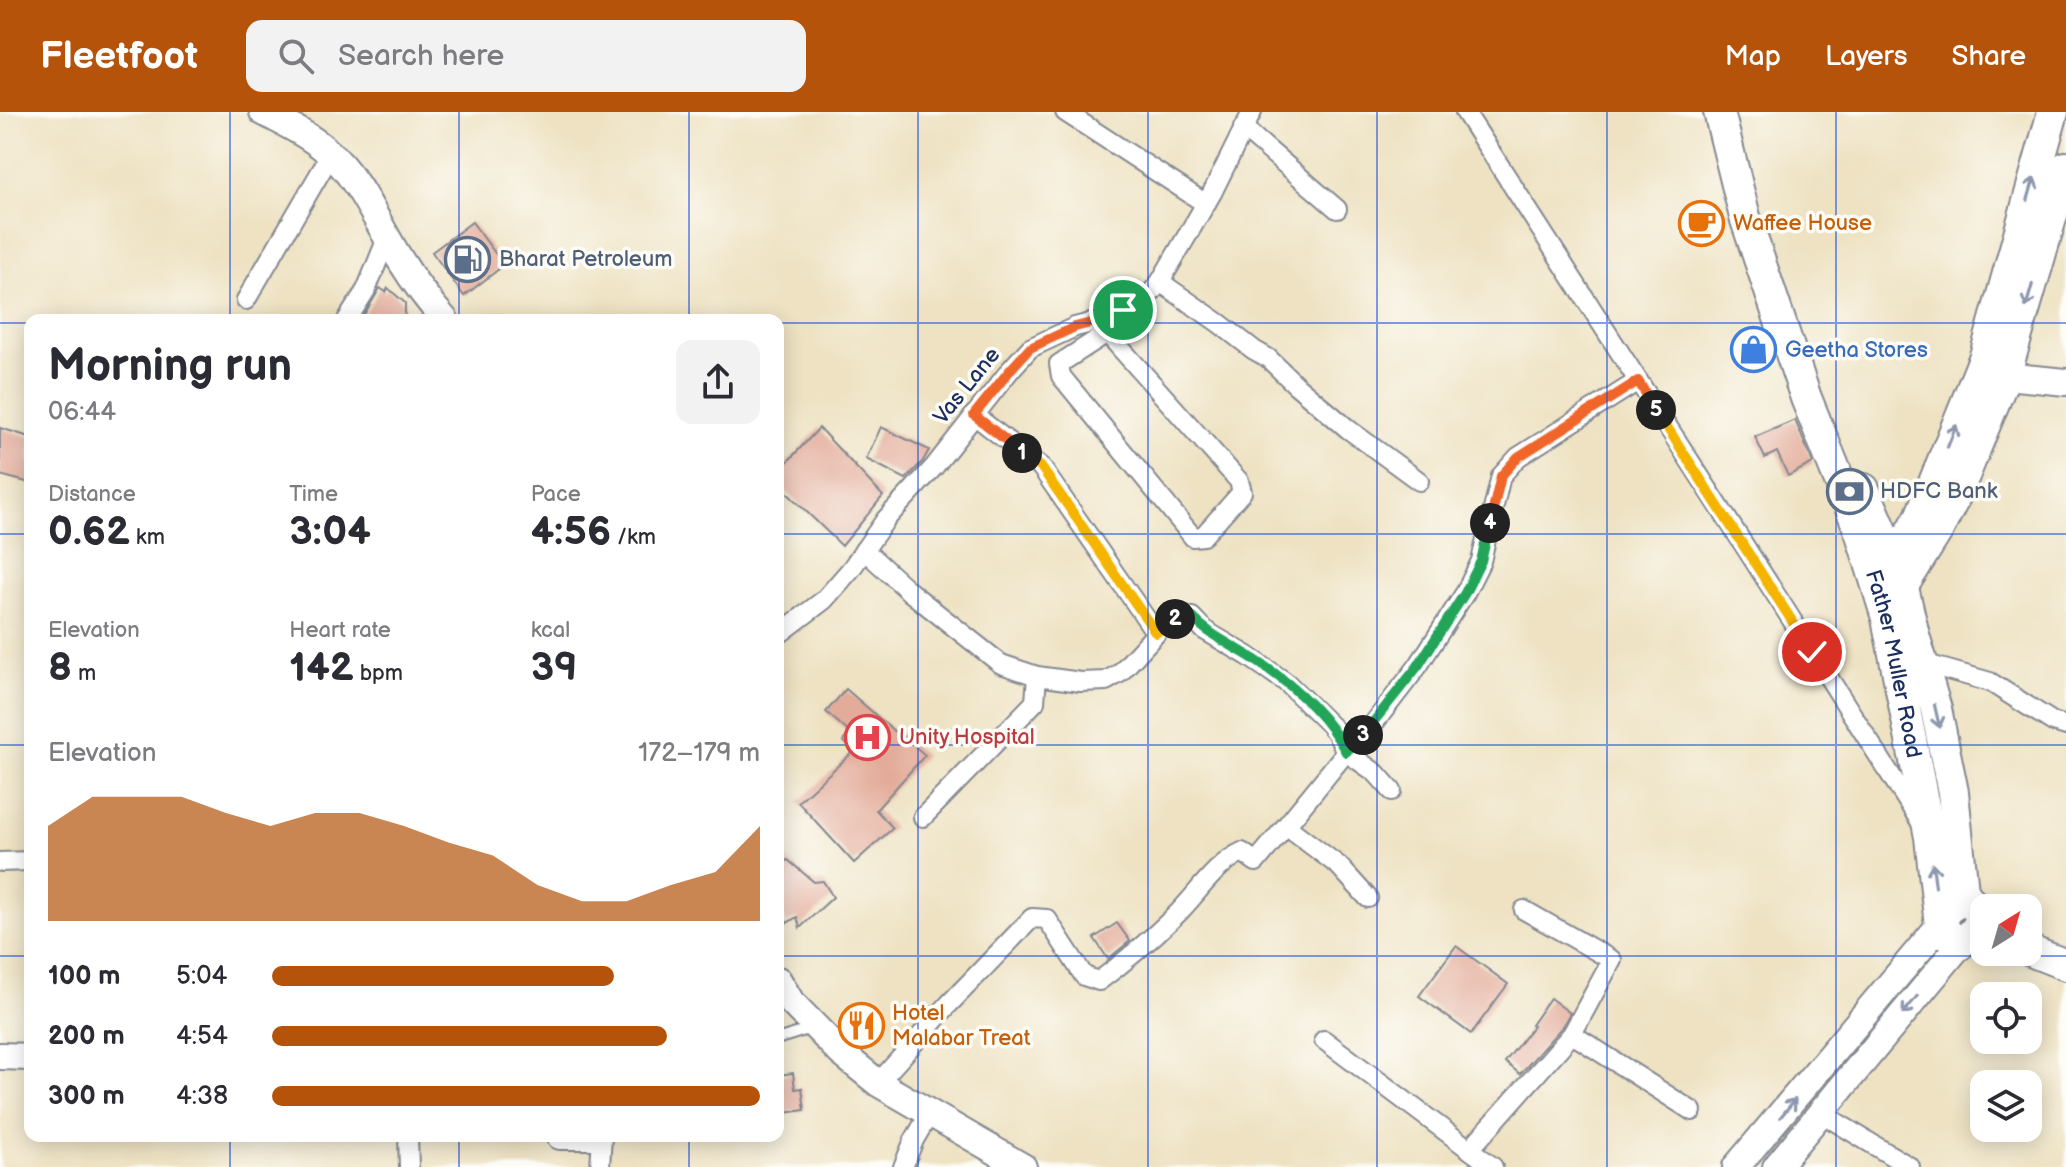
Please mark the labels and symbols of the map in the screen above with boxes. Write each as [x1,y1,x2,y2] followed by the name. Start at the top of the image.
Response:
[2025,176,2040,202] one-way arrow
[1678,199,1726,247] cafe icon: Waffee House
[1733,210,1872,237] place label: Waffee House
[444,235,492,283] fuel station icon: Bharat Petroleum
[499,246,672,273] place label: Bharat Petroleum
[1089,276,1157,344] pin
[2020,282,2035,308] one-way arrow
[1730,326,1778,374] shop icon: Geetha Stores
[1785,337,1928,364] place label: Geetha Stores
[928,342,1006,430] street label: Vas Lane
[1636,390,1676,430] pin: 5
[1946,424,1961,449] one-way arrow
[1002,433,1042,473] pin: 1
[1825,467,1873,515] bank icon: HDFC Bank
[1880,478,1998,505] place label: HDFC Bank
[1470,503,1510,543] pin: 4
[1859,566,1928,760] street label: Father Muller Road
[1155,599,1195,639] pin: 2
[1778,618,1846,686] pin
[1930,703,1945,729] one-way arrow
[844,713,892,761] hospital icon: Unity Hospital
[1343,715,1383,755] pin: 3
[899,724,1035,751] place label: Unity Hospital
[1926,863,1941,888] one-way arrow
[1970,894,2042,966] north arrow
[1901,995,1919,1015] one-way arrow
[892,1000,1031,1052] place label: Hotel Malabar Treat
[837,1002,885,1050] restaurant icon: Hotel Malabar Treat
[1779,1098,1796,1119] one-way arrow

